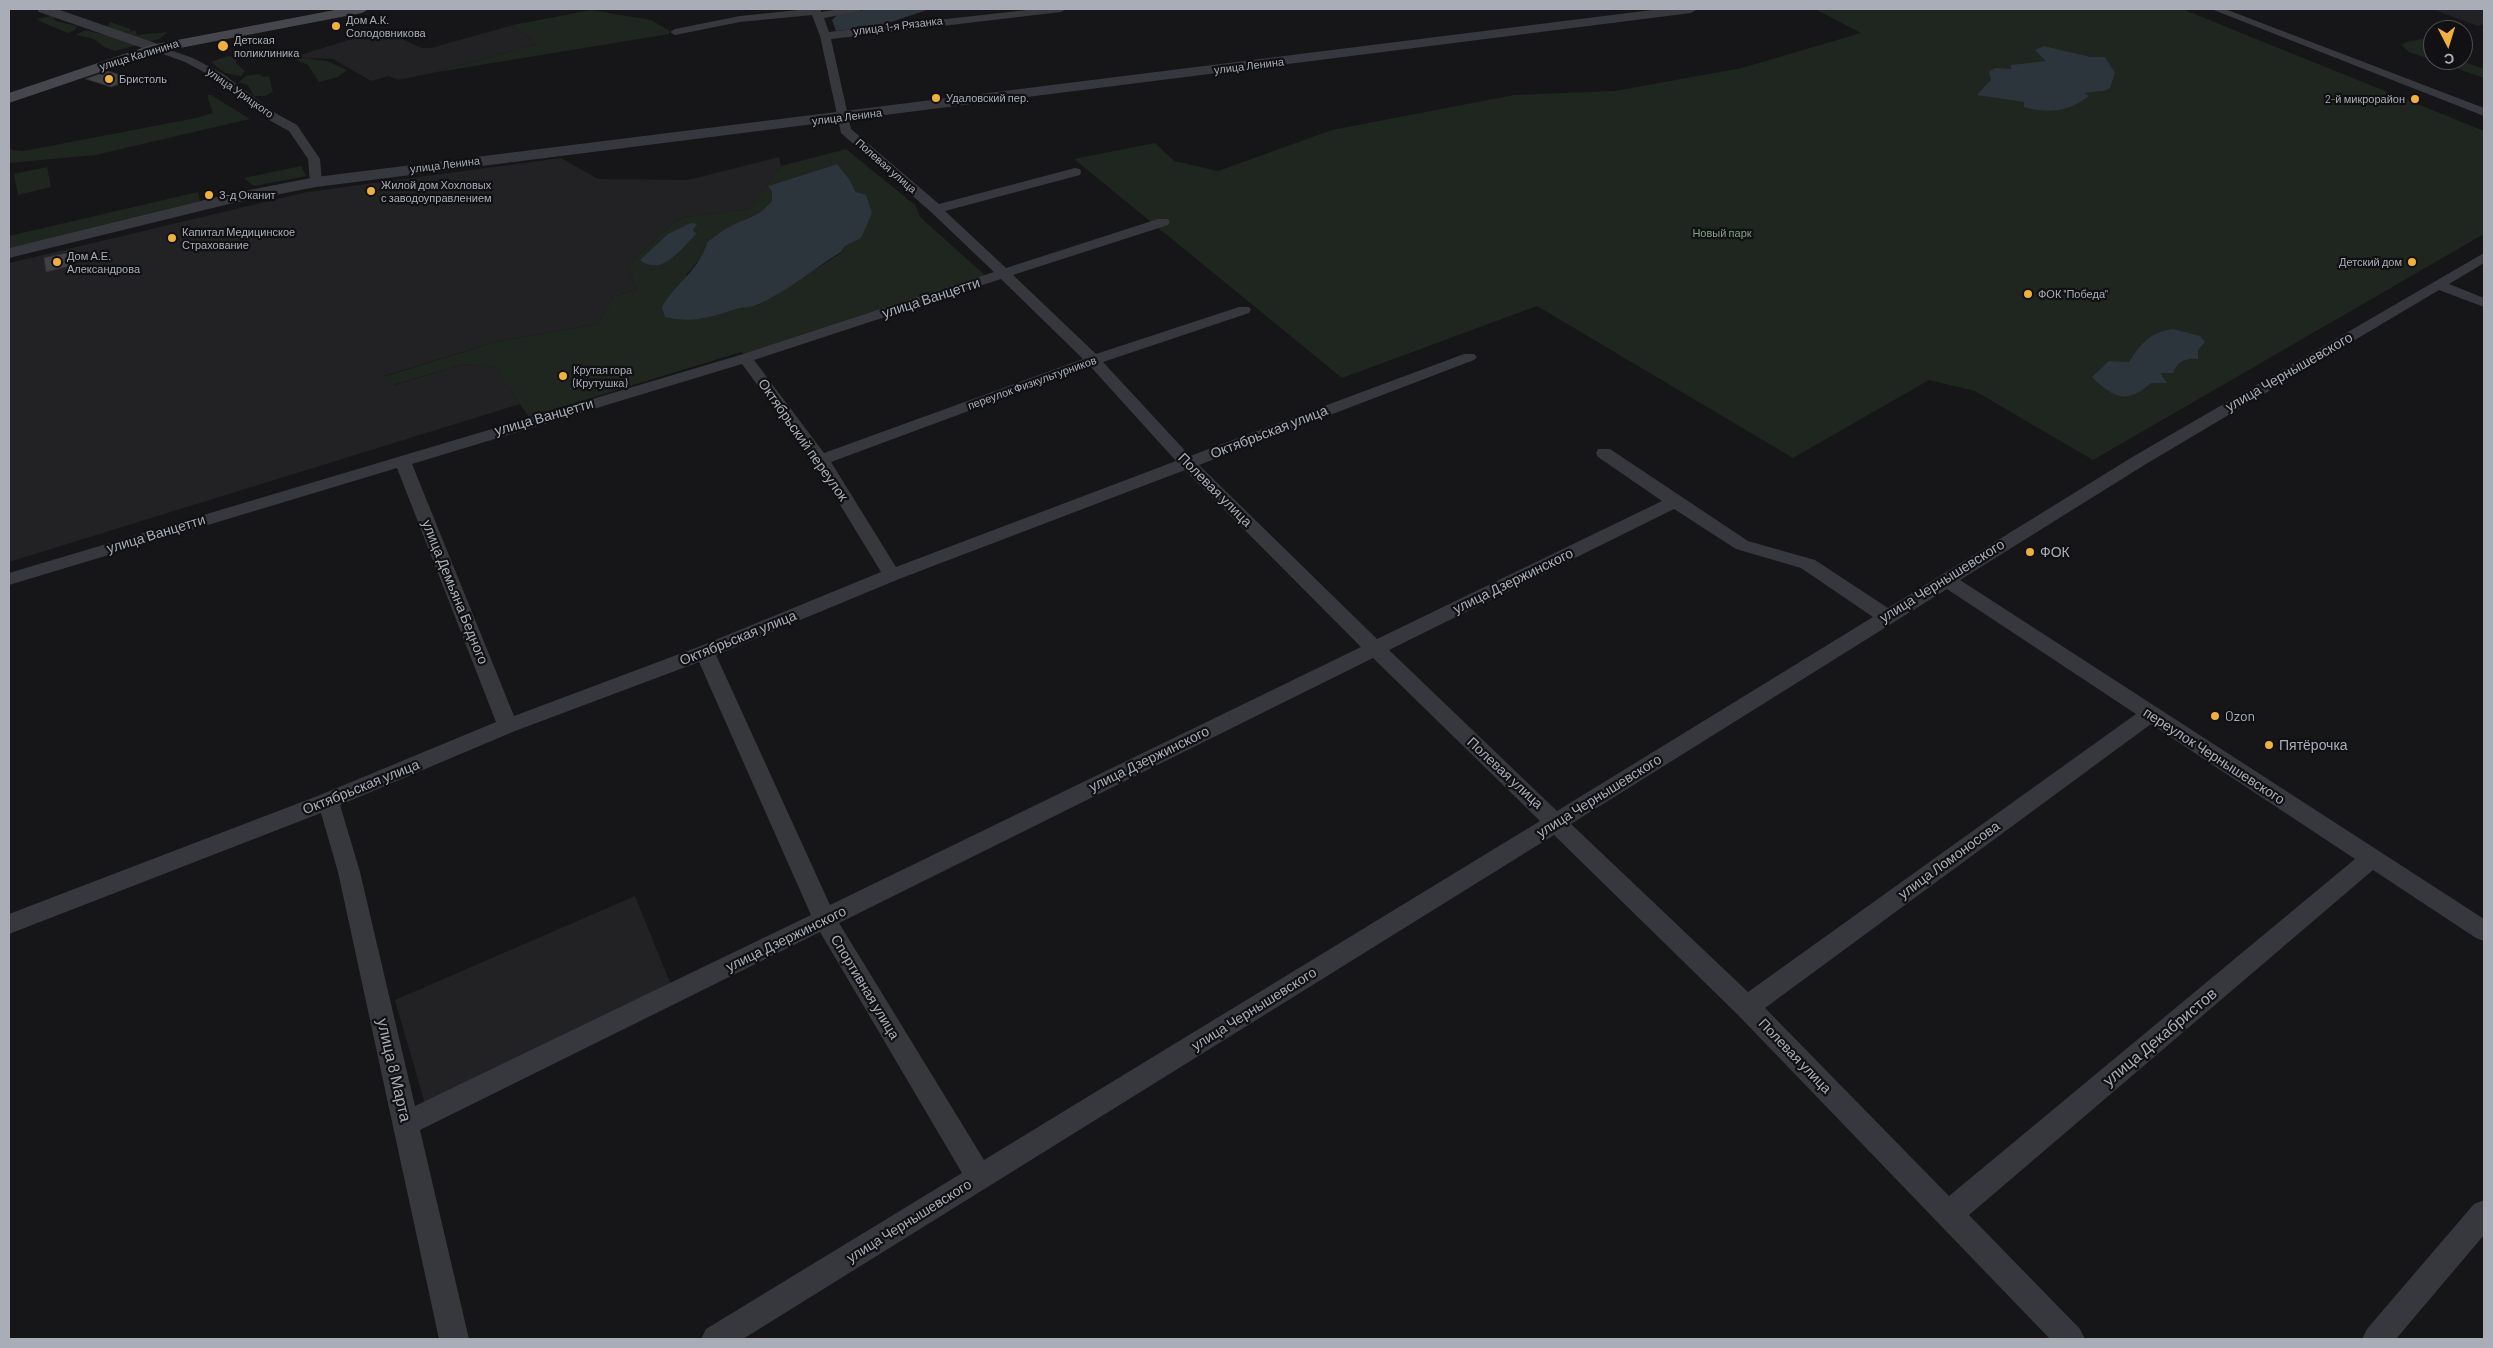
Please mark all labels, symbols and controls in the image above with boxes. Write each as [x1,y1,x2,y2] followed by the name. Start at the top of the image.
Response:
[346,13,426,39] place label: Дом А.К. Солодовникова
[852,14,944,38] street label: улица 1-я Рязанка
[330,20,342,32] marker: Дом А.К. Солодовникова
[2423,20,2473,70] north arrow
[234,33,299,59] place label: Детская поликлиника
[98,37,180,73] street label: улица Калинина
[216,39,230,53] marker: Детская поликлиника
[2443,51,2455,68] text: С
[1213,55,1285,77] street label: улица Ленина
[204,65,276,121] street label: улица Урицкого
[119,72,167,86] place label: Бристоль
[103,73,115,85] marker: Бристоль
[946,91,1029,105] place label: Удаловский пер.
[930,92,942,104] marker: Удаловский пер.
[2325,92,2405,106] place label: 2-й микрорайон
[2409,93,2421,105] marker: 2-й микрорайон
[811,106,883,128] street label: улица Ленина
[853,136,919,196] street label: Полевая улица
[409,154,481,176] street label: улица Ленина
[381,178,492,204] place label: Жилой дом Хохловых с заводоуправлением
[365,185,377,197] marker: Жилой дом Хохловых с заводоуправлением
[219,188,276,202] place label: З-д Оканит
[203,189,215,201] marker: З-д Оканит
[182,225,295,251] place label: Капитал Медицинское Страхование
[1692,226,1752,240] park label: Новый парк
[166,232,178,244] marker: Капитал Медицинское Страхование
[67,249,140,275] place label: Дом А.Е. Александрова
[2339,255,2402,269] place label: Детский дом
[51,256,63,268] marker: Дом А.Е. Александрова
[2406,256,2418,268] marker: Детский дом
[880,274,982,322] street label: улица Ванцетти
[2038,287,2108,301] place label: ФОК "Победа"
[2022,288,2034,300] marker: ФОК "Победа"
[2222,329,2356,415] street label: улица Чернышевского
[966,354,1098,412] street label: переулок Физкультурников
[573,363,632,389] place label: Крутая гора (Крутушка)
[557,370,569,382] marker: Крутая гора (Крутушка)
[754,376,852,504] street label: Октябрьский переулок
[493,395,595,439] street label: улица Ванцетти
[1208,402,1330,462] street label: Октябрьская улица
[1175,450,1255,530] street label: Полевая улица
[105,511,207,557] street label: улица Ванцетти
[418,517,492,667] street label: улица Демьяна Бедного
[1877,536,2007,626] street label: улица Чернышевского
[2040,544,2070,560] place label: ФОК
[1450,545,1576,617] street label: улица Дзержинского
[2024,546,2036,558] marker: ФОК
[677,607,799,669] street label: Октябрьская улица
[2140,704,2288,808] street label: переулок Чернышевского
[2225,708,2255,724] place label: Ozon
[2209,710,2221,722] marker: Ozon
[1086,723,1212,795] street label: улица Дзержинского
[1464,734,1546,812] street label: Полевая улица
[2279,737,2348,753] place label: Пятёрочка
[2263,739,2275,751] marker: Пятёрочка
[1534,751,1664,841] street label: улица Чернышевского
[300,756,422,818] street label: Октябрьская улица
[1895,818,2003,902] street label: улица Ломоносова
[723,903,849,975] street label: улица Дзержинского
[827,932,903,1042] street label: Спортивная улица
[1189,964,1319,1054] street label: улица Чернышевского
[2099,984,2221,1090] street label: улица Декабристов
[1755,1015,1835,1097] street label: Полевая улица
[373,1016,415,1124] street label: улица 8 Марта
[844,1176,974,1266] street label: улица Чернышевского

